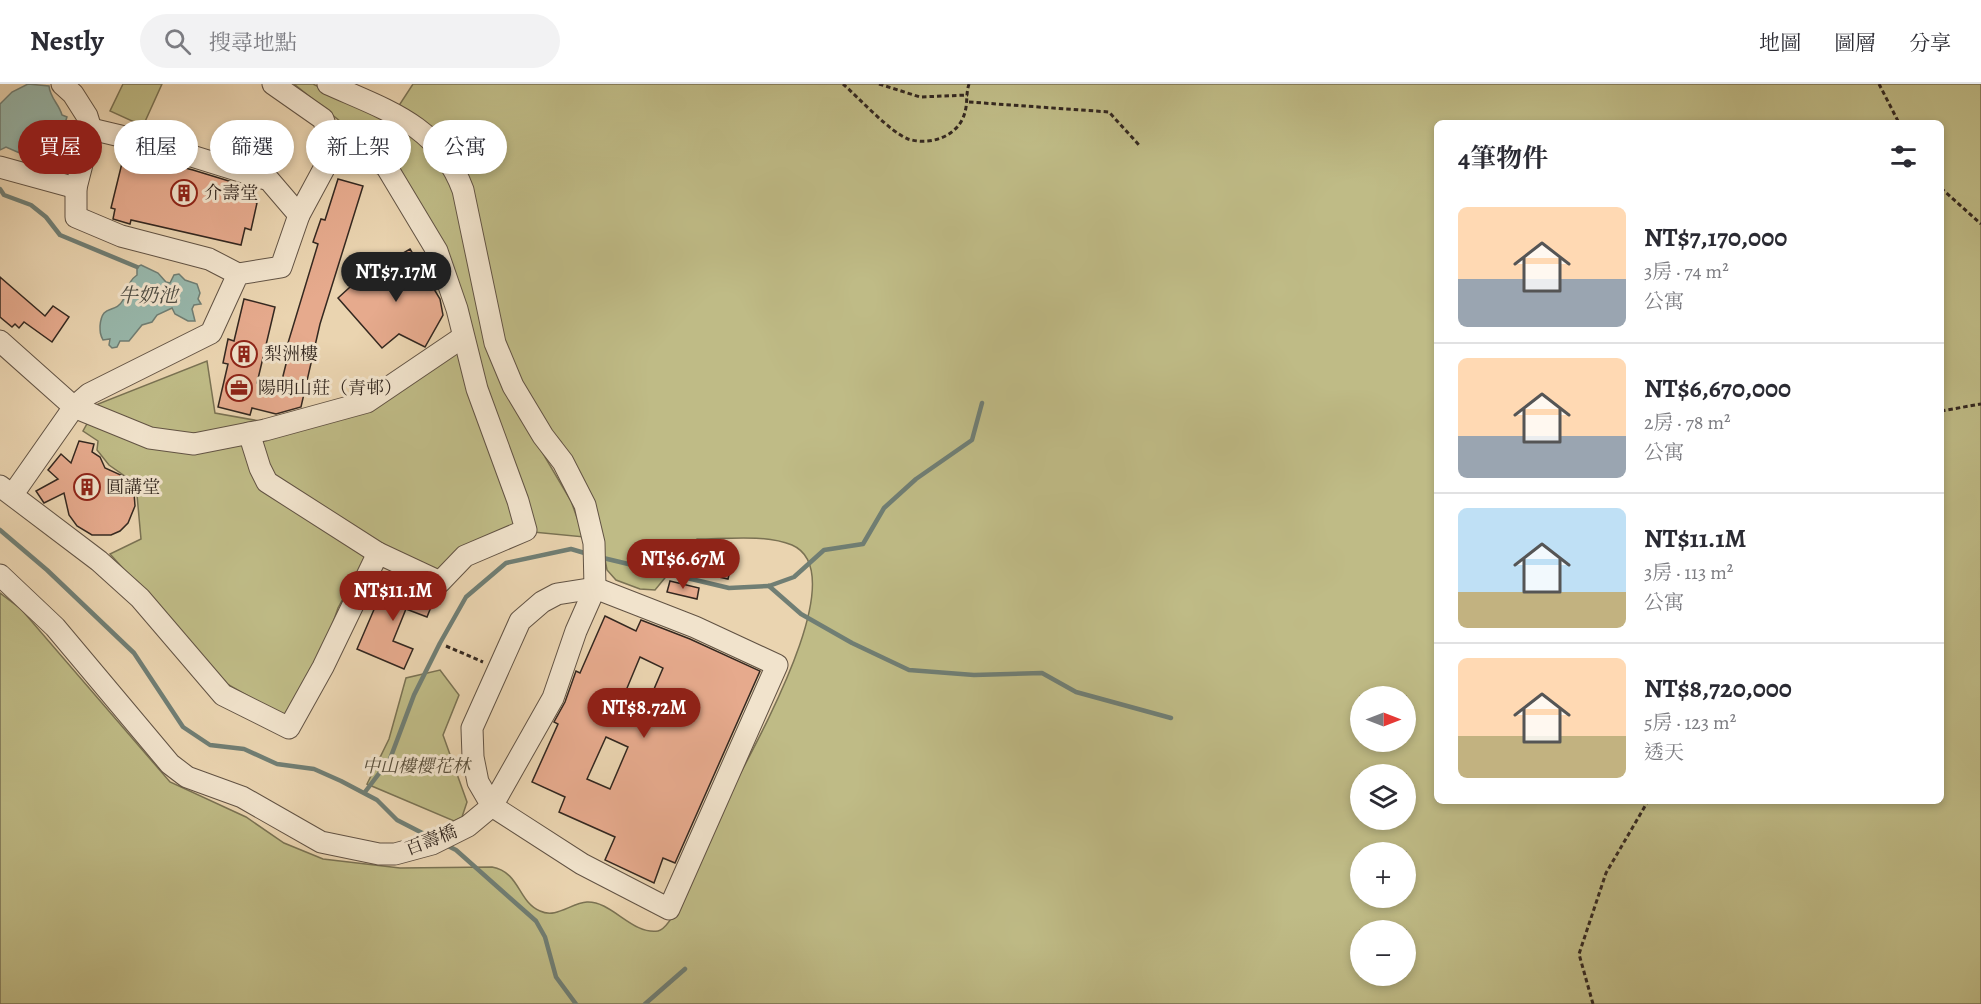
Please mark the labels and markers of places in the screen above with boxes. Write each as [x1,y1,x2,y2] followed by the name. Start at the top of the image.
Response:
[169,178,199,208] building icon: 介壽堂
[204,181,258,205] place label: 介壽堂
[334,252,458,303] pin: NT$7.17M
[229,339,259,369] building icon: 梨洲樓
[264,342,318,366] place label: 梨洲樓
[224,373,254,403] office icon: 陽明山莊（青邨）
[258,376,402,400] place label: 陽明山莊（青邨）
[72,472,102,502] building icon: 圓講堂
[106,475,160,499] place label: 圓講堂
[621,539,745,590] pin: NT$6.67M
[331,571,455,622] pin: NT$11.1M
[582,688,706,739] pin: NT$8.72M

